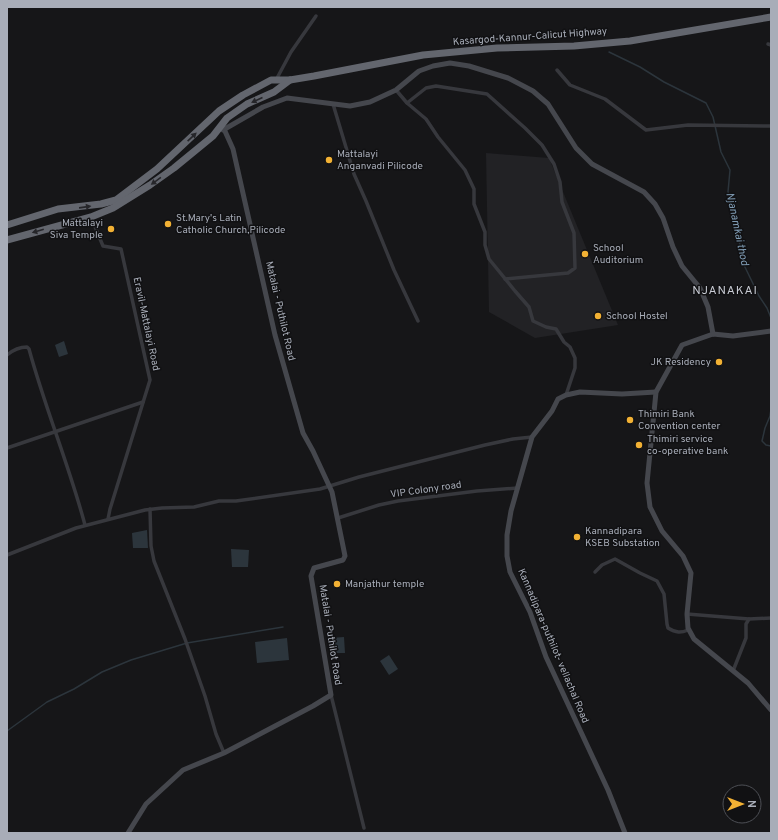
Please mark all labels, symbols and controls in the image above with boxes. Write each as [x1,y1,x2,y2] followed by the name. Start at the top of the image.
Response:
[452,25,608,49] street label: Kasargod-Kannur-Calicut Highway
[251,97,262,103] one-way arrow
[187,132,197,142] one-way arrow
[337,148,423,173] place label: Mattalayi Anganvadi Pilicode
[324,155,334,165] marker: Mattalayi Anganvadi Pilicode
[151,176,161,184] one-way arrow
[722,191,752,268] water label: Njanamkai thod
[79,204,92,210] one-way arrow
[176,212,285,237] place label: St.Mary's Latin Catholic Church,Pilicode
[50,217,103,242] place label: Mattalayi Siva Temple
[163,219,173,229] marker: St.Mary's Latin Catholic Church,Pilicode
[106,224,116,234] marker: Mattalayi Siva Temple
[32,228,44,234] one-way arrow
[593,242,643,267] place label: School Auditorium
[580,249,590,259] marker: School Auditorium
[262,260,298,362] street label: Matalai - Puthilot Road
[130,276,162,372] street label: Eravil-Mattalayi Road
[692,283,758,299] district label: NJANAKAI
[606,310,668,323] place label: School Hostel
[593,311,603,321] marker: School Hostel
[650,356,711,369] place label: JK Residency
[714,357,724,367] marker: JK Residency
[638,408,721,433] place label: Thimiri Bank Convention center
[625,415,635,425] marker: Thimiri Bank Convention center
[647,433,728,458] place label: Thimiri service co-operative bank
[634,440,644,450] marker: Thimiri service co-operative bank
[390,479,462,501] street label: VIP Colony road
[585,525,660,550] place label: Kannadipara KSEB Substation
[572,532,582,542] marker: Kannadipara KSEB Substation
[514,567,592,725] street label: Kannadipara-puthilot- vellachal Road
[345,578,424,591] place label: Manjathur temple
[332,579,342,589] marker: Manjathur temple
[316,584,344,686] street label: Matalai - Puthilot Road
[722,784,762,824] north arrow
[744,800,758,808] text: N

